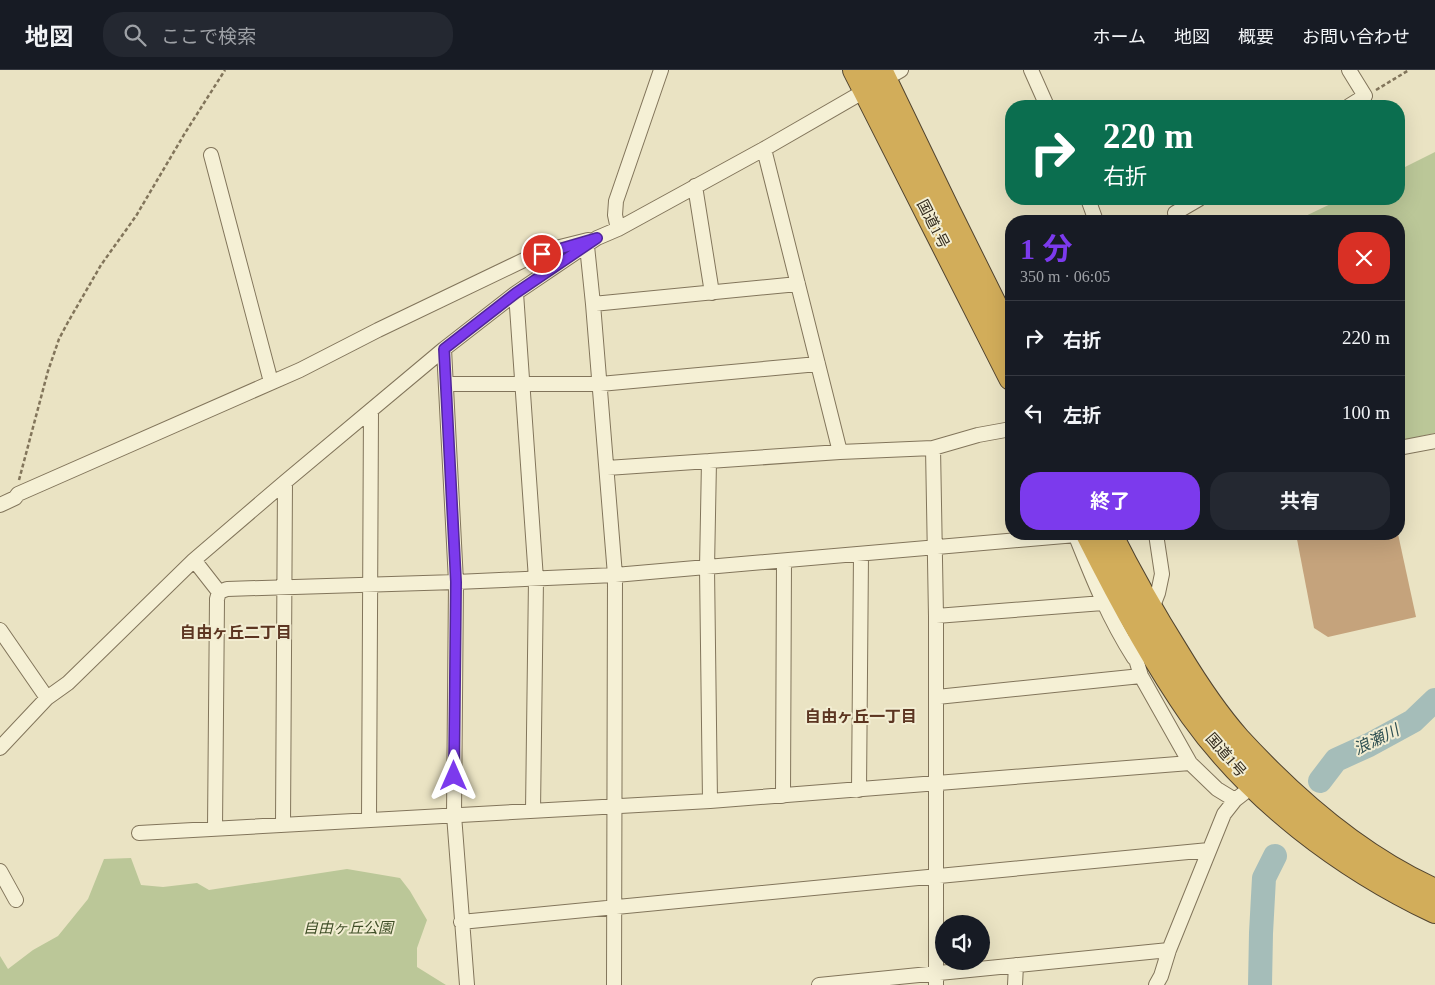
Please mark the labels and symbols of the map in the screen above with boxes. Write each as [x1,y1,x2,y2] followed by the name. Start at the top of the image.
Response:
[914,197,952,251] street label: 国道1号
[521,233,563,275] pin
[180,624,292,641] district label: 自由ヶ丘二丁目
[805,708,917,725] district label: 自由ヶ丘一丁目
[1351,720,1403,758] water label: 浪瀬川
[1203,730,1249,780] street label: 国道1号
[427,749,479,801] position arrow
[303,920,395,936] park label: 自由ヶ丘公園

